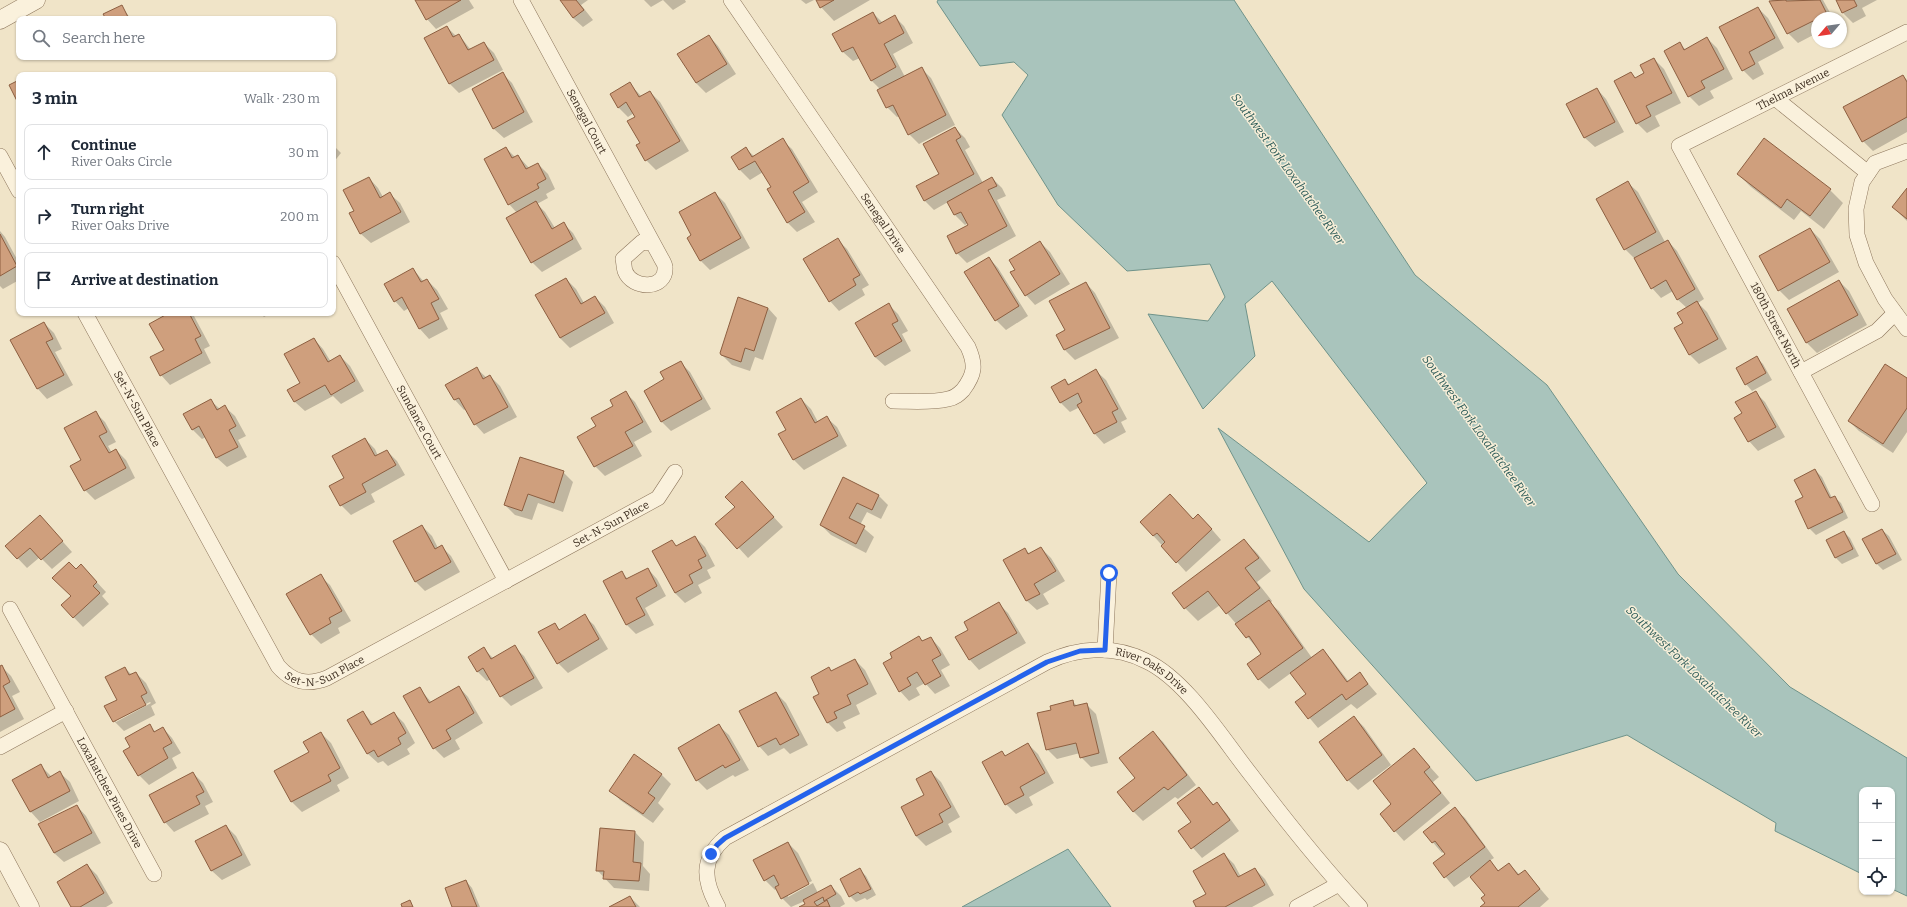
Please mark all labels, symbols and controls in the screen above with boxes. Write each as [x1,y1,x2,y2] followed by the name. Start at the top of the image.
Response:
[1811,12,1847,48] north arrow
[16,16,336,60] search box
[30,27,52,49] icon: search
[62,29,145,47] text: Search here
[1754,66,1832,113] street label: Thelma Avenue
[564,87,609,156] street label: Senegal Court
[32,88,77,109] text: 3 min
[244,91,320,106] text: Walk · 230 m
[1228,91,1348,248] water label: Southwest Fork Loxahatchee River
[71,136,137,154] text: Continue
[33,141,55,163] icon: ahead
[288,145,319,160] text: 30 m
[71,154,172,169] text: River Oaks Circle
[858,191,908,256] street label: Senegal Drive
[71,200,144,218] text: Turn right
[33,205,55,227] icon: right
[280,209,319,224] text: 200 m
[71,218,169,233] text: River Oaks Drive
[33,269,55,291] icon: arrive
[71,271,218,289] text: Arrive at destination
[1748,280,1804,370] street label: 180th Street North
[1419,353,1539,510] water label: Southwest Fork Loxahatchee River
[111,369,163,449] street label: Set-N-Sun Place
[394,383,444,461] street label: Sundance Court
[571,498,651,550] street label: Set-N-Sun Place
[1100,564,1118,582] route start
[1623,603,1766,742] water label: Southwest Fork Loxahatchee River
[1114,645,1191,697] street label: River Oaks Drive
[282,653,367,689] street label: Set-N-Sun Place
[74,735,145,851] street label: Loxahatchee Pines Drive
[1859,787,1895,895] map controls
[1859,787,1895,823] button: +
[1859,823,1895,859] button: −
[702,845,720,863] route end
[1859,859,1895,895] button: locate

